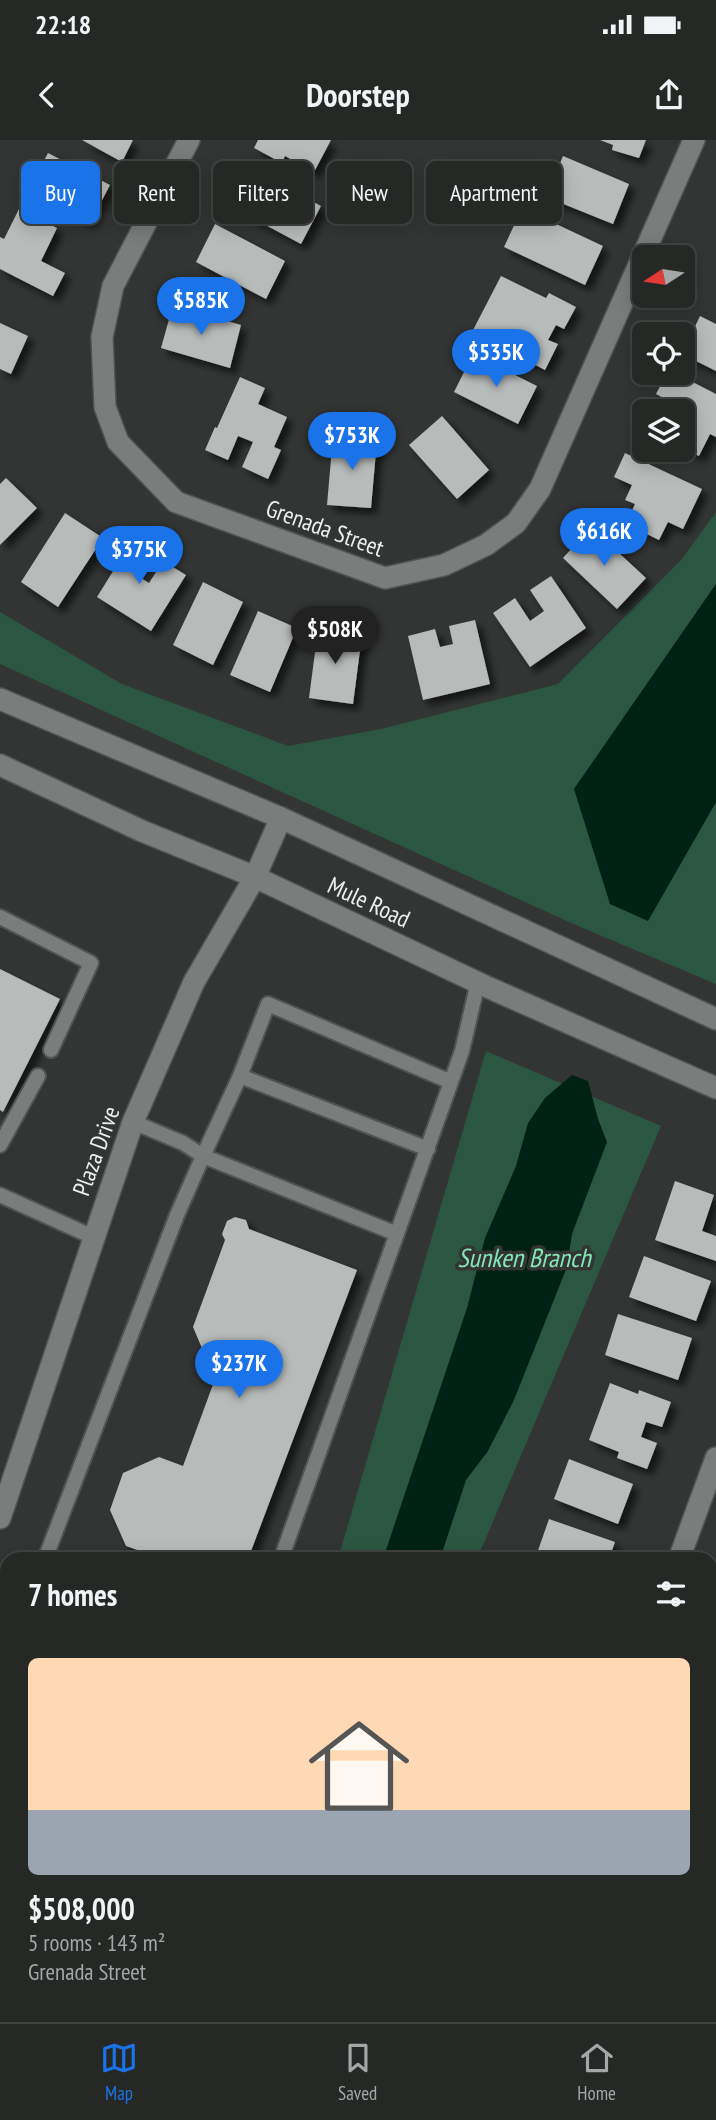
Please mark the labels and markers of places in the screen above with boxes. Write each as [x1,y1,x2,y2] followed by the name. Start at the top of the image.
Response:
[152,278,250,337] pin: $585K
[447,330,545,389] pin: $535K
[303,412,401,472] pin: $753K
[555,508,653,568] pin: $616K
[90,526,188,586] pin: $375K
[286,606,384,666] pin: $508K
[190,1340,288,1400] pin: $237K

